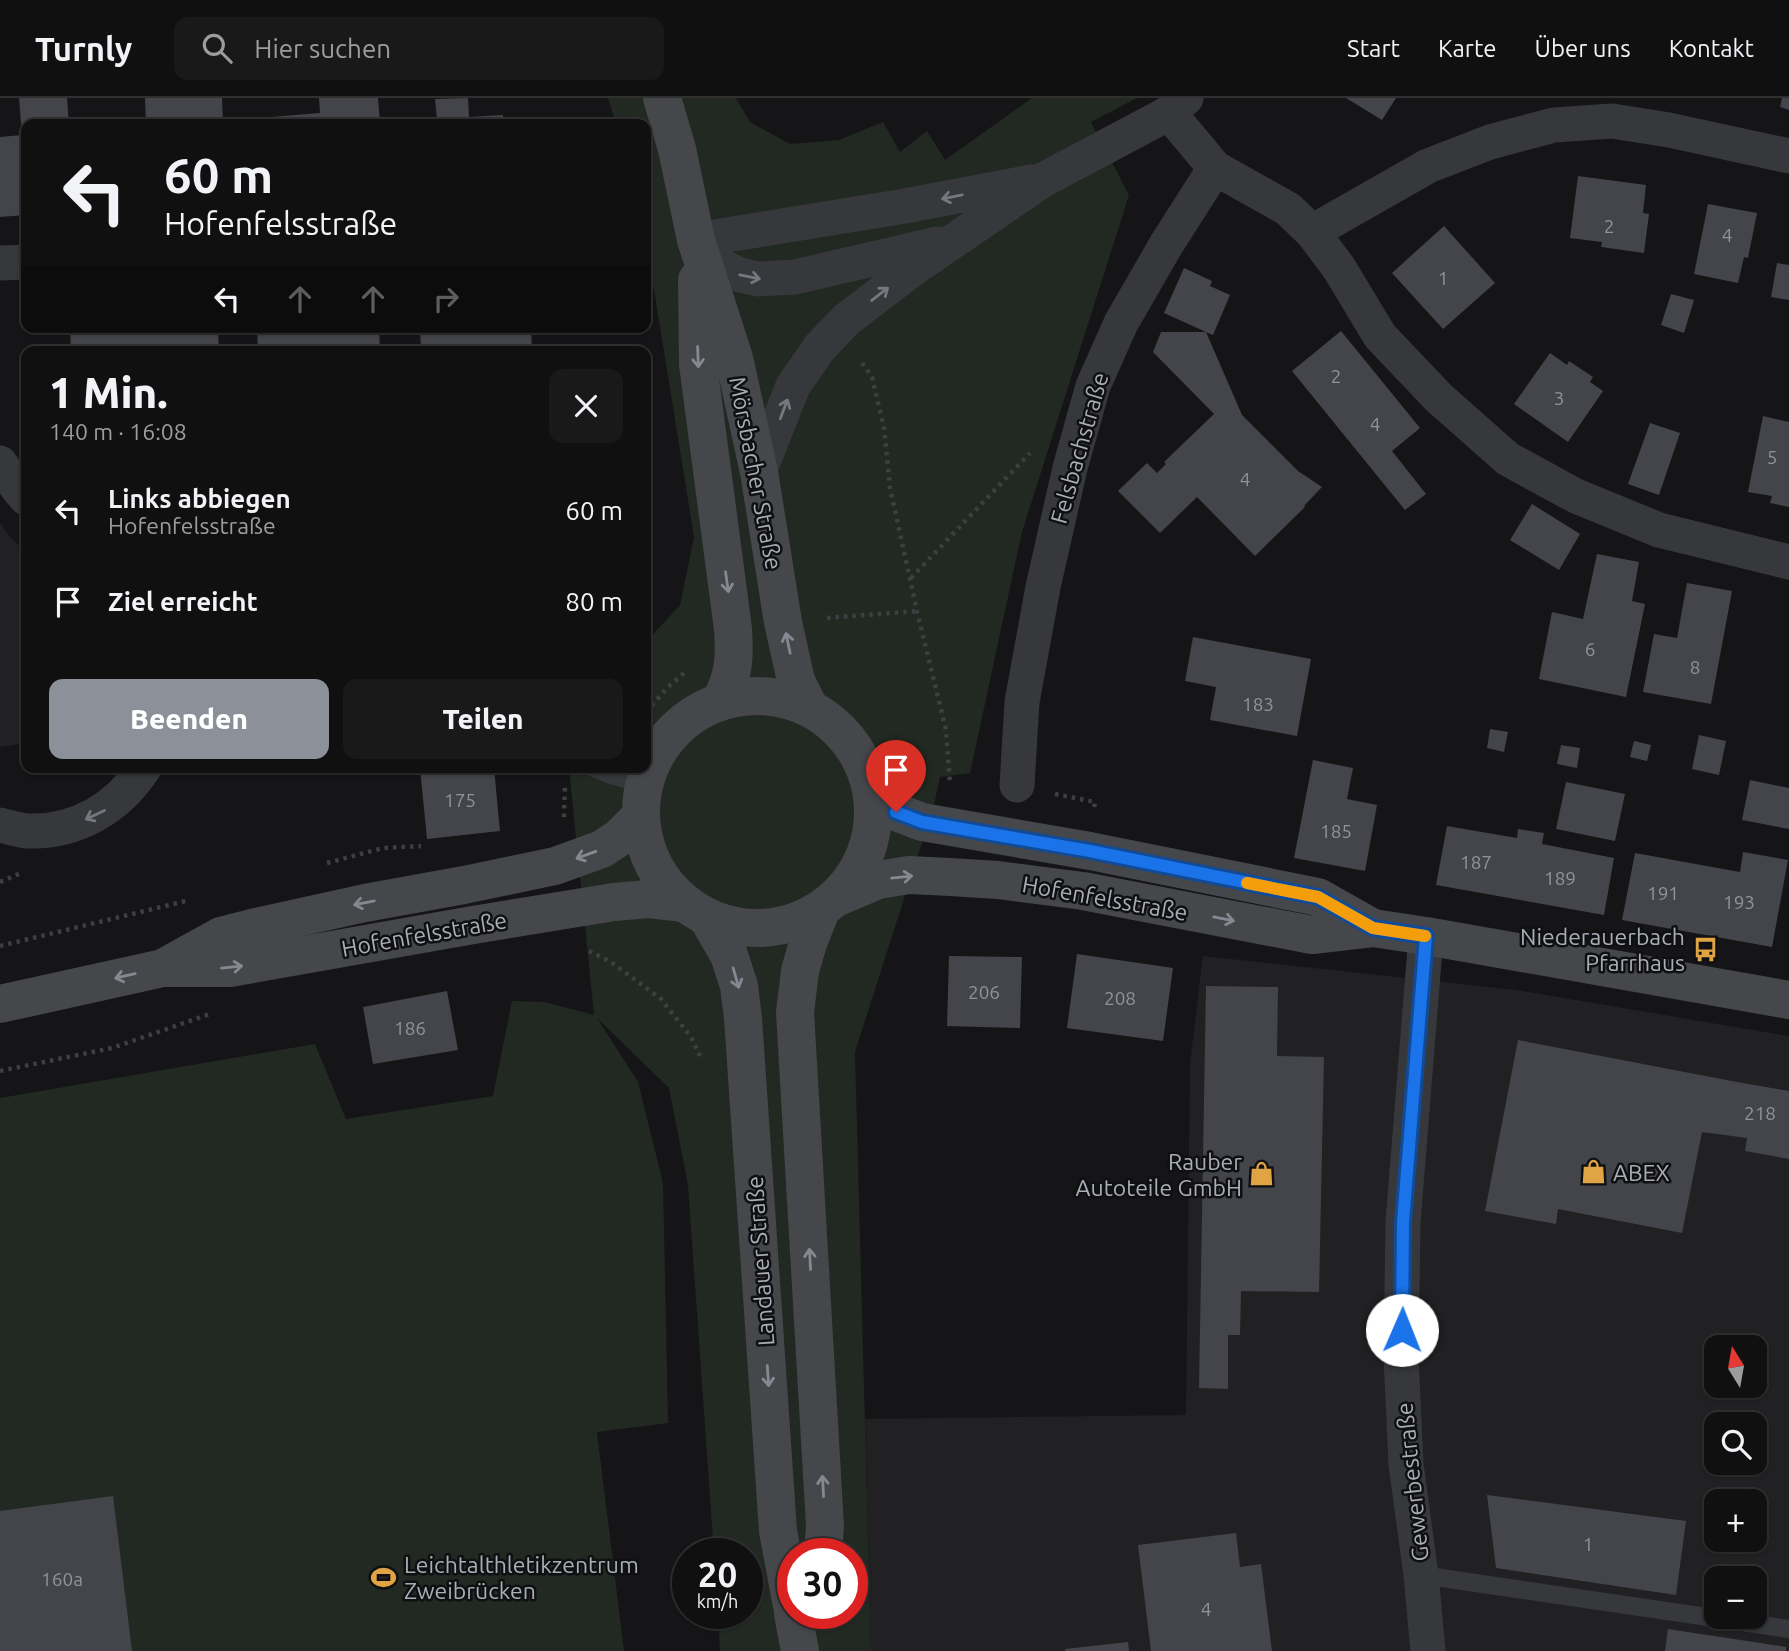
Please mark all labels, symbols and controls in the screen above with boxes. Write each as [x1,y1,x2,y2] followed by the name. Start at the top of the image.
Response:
[174,17,664,80] search box
[198,29,236,67] icon: search
[35,30,132,67] text: Turnly
[254,34,391,63] text: Hier suchen
[1347,35,1400,62] text: Start
[1438,35,1497,62] text: Karte
[1535,35,1631,62] text: Über uns
[1669,35,1754,62] text: Kontakt
[49,147,140,238] icon: left
[164,147,273,202] text: 60 m
[941,191,964,204] one-way arrow
[164,205,397,241] text: Hofenfelsstraße
[1604,215,1614,237] house number: 2
[1722,224,1732,246] house number: 4
[1438,267,1448,289] house number: 1
[738,271,761,284] one-way arrow
[208,280,246,318] icon: left
[281,280,319,318] icon: ahead
[354,280,392,318] icon: ahead
[427,280,465,318] icon: right
[870,287,889,302] one-way arrow
[692,345,705,368] one-way arrow
[1331,365,1341,387] house number: 2
[49,369,168,416] text: 1 Min.
[549,369,623,443] button: close
[1045,370,1113,526] street label: Felsbachstraße
[725,374,787,572] street label: Mörsbacher Straße
[1554,387,1564,409] house number: 3
[779,398,792,420] one-way arrow
[1370,413,1380,435] house number: 4
[49,419,187,444] text: 140 m · 16:08
[1767,446,1777,468] house number: 5
[1240,468,1250,490] house number: 4
[108,484,291,513] text: Links abbiegen
[49,492,87,530] icon: left
[565,496,623,525] text: 60 m
[108,513,276,538] text: Hofenfelsstraße
[721,570,734,593] one-way arrow
[49,583,87,621] icon: arrive
[108,587,258,616] text: Ziel erreicht
[565,587,623,616] text: 80 m
[780,632,794,655] one-way arrow
[1585,638,1595,660] house number: 6
[1690,656,1700,678] house number: 8
[49,679,329,759] button: Beenden
[343,679,623,759] button: Teilen
[1242,693,1274,715] house number: 183
[866,740,926,812] pin
[877,751,915,789] icon: arrive
[444,789,476,811] house number: 175
[85,808,106,822] one-way arrow
[1320,820,1352,842] house number: 185
[575,849,597,862] one-way arrow
[1460,851,1492,873] house number: 187
[1544,867,1576,889] house number: 189
[890,870,913,883] one-way arrow
[1020,871,1190,925] street label: Hofenfelsstraße
[1647,882,1679,904] house number: 191
[1723,891,1755,913] house number: 193
[353,897,376,910] one-way arrow
[339,907,509,961] street label: Hofenfelsstraße
[1212,912,1235,926] one-way arrow
[1520,924,1685,975] place label: Niederauerbach Pfarrhaus
[1691,935,1719,963] bus stop icon: Niederauerbach Pfarrhaus
[220,960,242,973] one-way arrow
[730,966,743,989] one-way arrow
[114,970,137,984] one-way arrow
[968,981,1000,1003] house number: 206
[1104,987,1136,1009] house number: 208
[394,1017,426,1039] house number: 186
[1744,1102,1776,1124] house number: 218
[1076,1149,1242,1200] place label: Rauber Autoteile GmbH
[1579,1158,1607,1186] shop icon: ABEX
[1248,1160,1276,1188] shop icon: Rauber Autoteile GmbH
[1613,1160,1670,1185] place label: ABEX
[742,1175,778,1347] street label: Landauer Straße
[803,1248,816,1271] one-way arrow
[1365,1293,1439,1367] position arrow
[1704,1335,1768,1398] north arrow
[1704,1335,1767,1629] map controls
[761,1364,774,1387] one-way arrow
[1391,1401,1433,1563] street label: Gewerbestraße
[1704,1412,1767,1475] button: search
[816,1475,829,1498] one-way arrow
[1704,1489,1767,1552] button: +
[1583,1533,1593,1555] house number: 1
[777,1538,868,1629] speed limit sign: 30
[404,1552,639,1603] place label: Leichtalthletikzentrum Zweibrücken
[698,1554,737,1594] text: 20
[370,1563,398,1591] sports icon: Leichtalthletikzentrum Zweibrücken
[1704,1566,1767,1629] button: −
[41,1568,83,1590] house number: 160a
[697,1591,738,1611] text: km/h
[1201,1598,1211,1620] house number: 4

